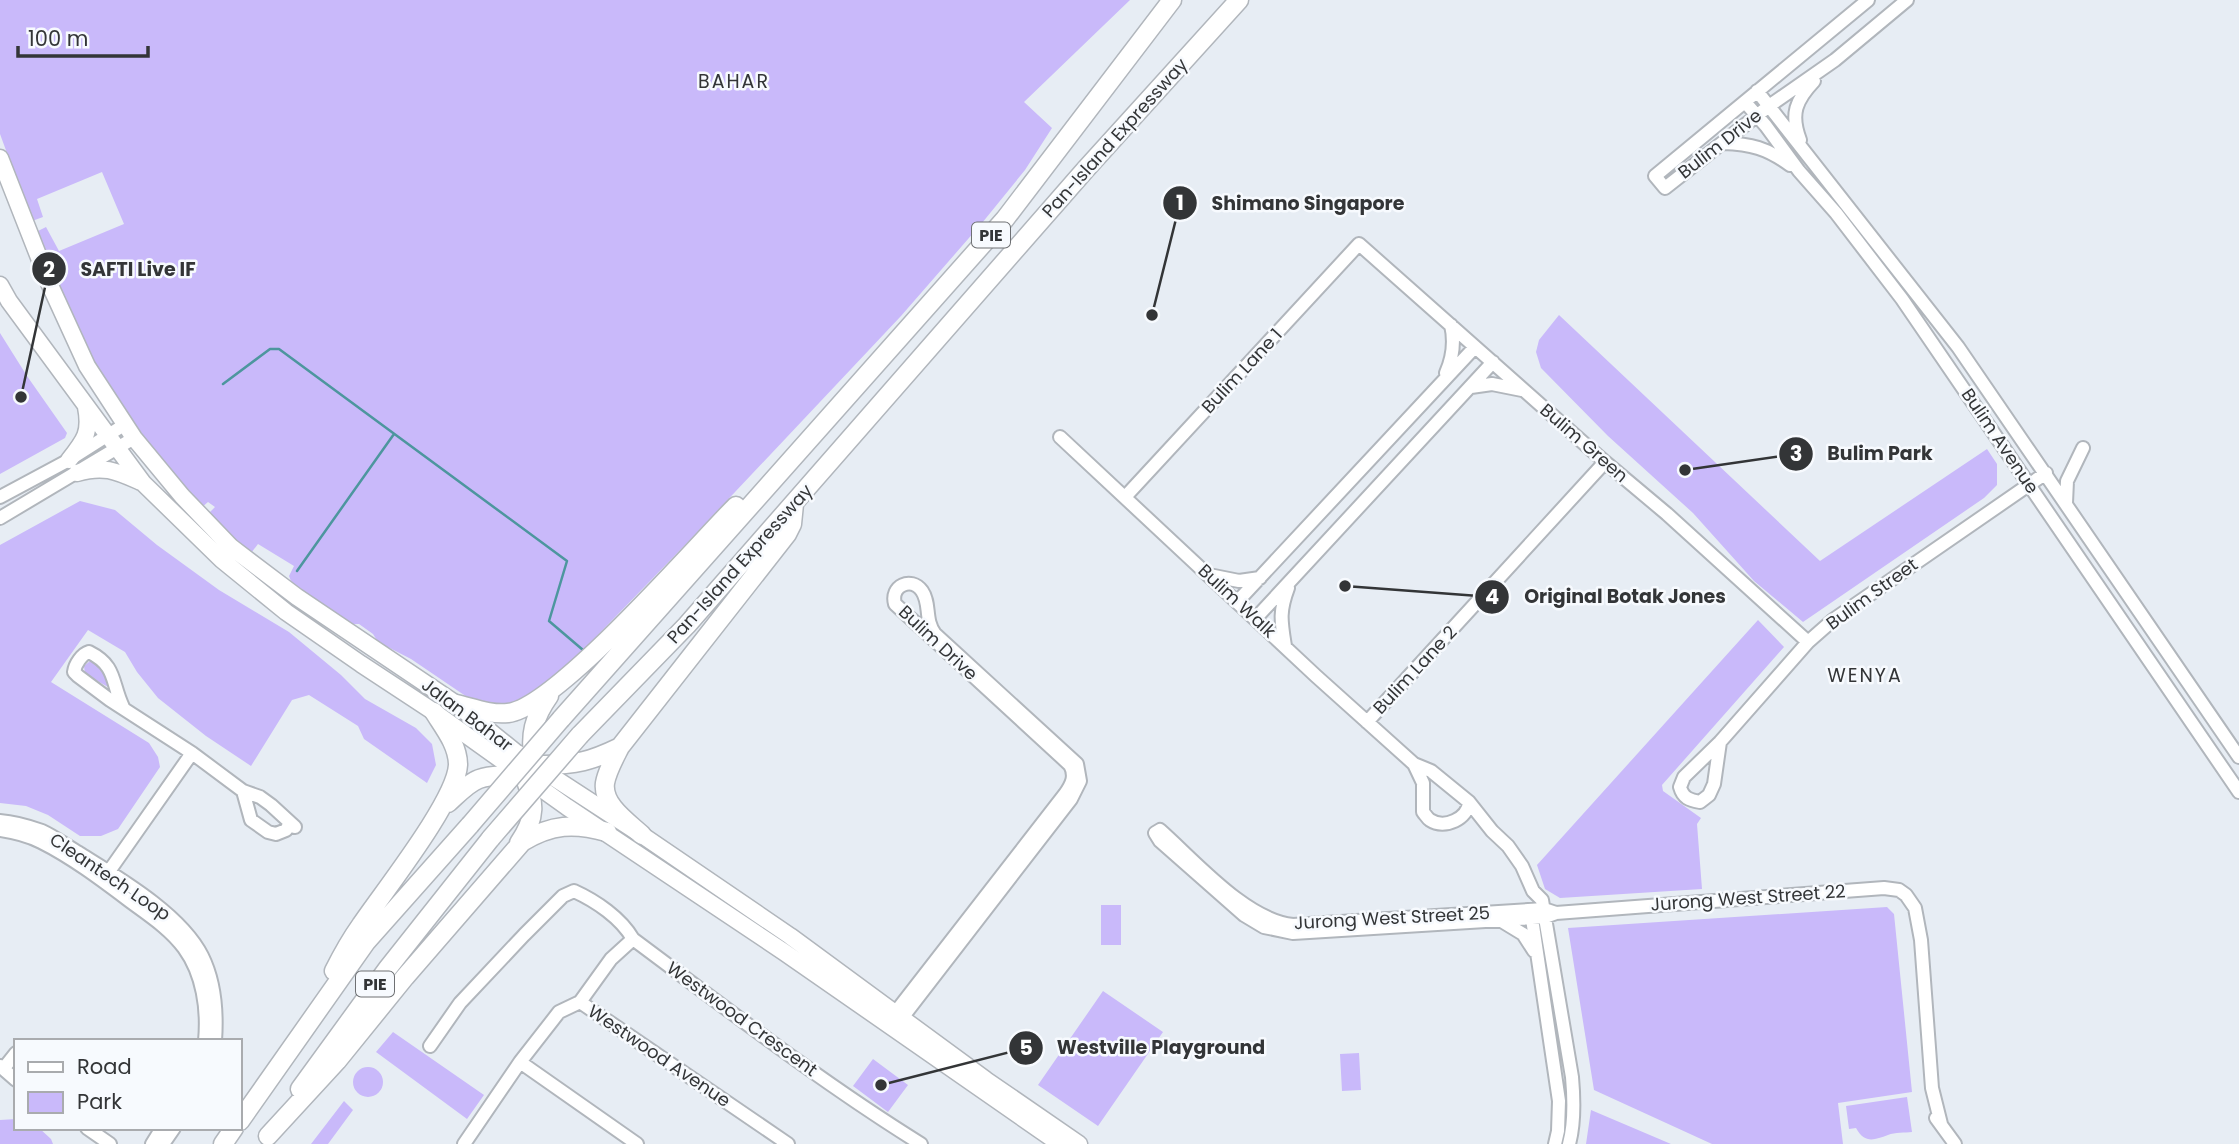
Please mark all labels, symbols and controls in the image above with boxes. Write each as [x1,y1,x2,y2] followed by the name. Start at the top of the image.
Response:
[18,14,147,58] scale bar
[28,24,88,53] text: 100 m
[1036,52,1193,223] street label: Pan-Island Expressway
[698,68,770,95] district label: BAHAR
[1673,103,1767,184] street label: Bulim Drive
[1163,183,1419,223] callout: Shimano Singapore
[1176,188,1184,217] text: 1
[1212,190,1405,217] text: Shimano Singapore
[972,222,1010,247] road number: PIE
[32,249,210,289] callout: SAFTI Live IF
[43,255,55,284] text: 2
[80,256,196,283] text: SAFTI Live IF
[1196,323,1288,419] street label: Bulim Lane 1
[1956,383,2045,498] street label: Bulim Avenue
[1535,397,1634,488] street label: Bulim Green
[1778,434,1947,474] callout: Bulim Park
[1790,439,1802,468] text: 3
[1827,440,1933,467] text: Bulim Park
[661,478,818,649] street label: Pan-Island Expressway
[1821,552,1923,635] street label: Bulim Street
[1193,558,1282,644] street label: Bulim Walk
[1475,577,1739,617] callout: Original Botak Jones
[1485,582,1499,611] text: 4
[1524,583,1726,610] text: Original Botak Jones
[893,599,983,686] street label: Bulim Drive
[1367,620,1462,719] street label: Bulim Lane 2
[1827,662,1903,689] district label: WENYA
[417,672,518,757] street label: Jalan Bahar
[45,827,176,926] street label: Cleantech Loop
[1650,878,1846,917] street label: Jurong West Street 22
[1293,900,1491,935] street label: Jurong West Street 25
[662,955,823,1082] street label: Westwood Crescent
[356,972,394,996] road number: PIE
[583,999,736,1113] street label: Westwood Avenue
[1008,1028,1279,1068] callout: Westville Playground
[1019,1033,1033,1062] text: 5
[1057,1034,1265,1061] text: Westville Playground
[14,1039,242,1130] legend
[77,1052,132,1081] text: Road
[77,1087,122,1116] text: Park

